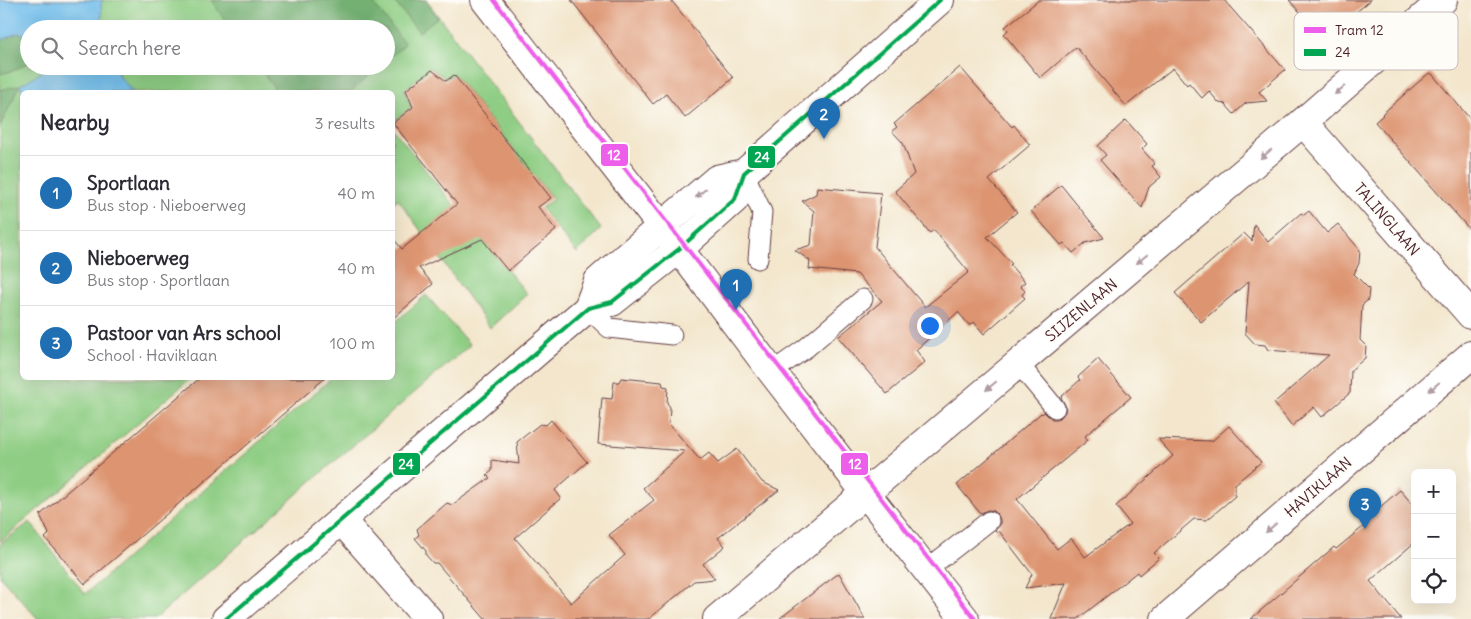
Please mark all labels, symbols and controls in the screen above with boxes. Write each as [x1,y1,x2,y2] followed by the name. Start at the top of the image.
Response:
[1294,12,1458,70] legend
[20,20,395,75] search box
[1335,21,1384,39] text: Tram 12
[38,34,66,62] icon: search
[78,36,181,60] text: Search here
[1335,43,1351,61] text: 24
[1335,84,1347,96] one-way arrow
[808,98,840,139] pin: 2
[40,109,110,136] text: Nearby
[315,113,375,133] text: 3 results
[600,143,629,167] line badge: 12
[747,145,776,169] line badge: 24
[607,146,621,164] text: 12
[754,148,770,166] text: 24
[1260,148,1273,159] one-way arrow
[87,171,170,195] text: Sportlaan
[1350,179,1424,259] street label: TALINGLAAN
[53,183,59,203] text: 1
[337,183,375,203] text: 40 m
[695,187,707,199] one-way arrow
[87,195,246,215] text: Bus stop · Nieboerweg
[87,246,189,270] text: Nieboerweg
[1136,253,1149,264] one-way arrow
[52,258,60,278] text: 2
[337,258,375,278] text: 40 m
[720,269,752,310] pin: 1
[87,270,230,290] text: Bus stop · Sportlaan
[1041,274,1121,346] street label: SIJZENLAAN
[917,313,943,339] your location
[87,321,281,345] text: Pastoor van Ars school
[51,333,61,353] text: 3
[330,333,375,353] text: 100 m
[87,345,217,365] text: School · Haviklaan
[985,380,997,391] one-way arrow
[1428,381,1440,392] one-way arrow
[392,452,421,476] line badge: 24
[840,452,869,476] line badge: 12
[1280,453,1356,521] street label: HAVIKLAAN
[398,455,414,473] text: 24
[848,455,862,473] text: 12
[1411,469,1456,604] map controls
[1411,469,1456,514] button: +
[1349,488,1381,529] pin: 3
[1411,514,1456,559] button: −
[1265,522,1278,533] one-way arrow
[1411,559,1456,604] button: locate

